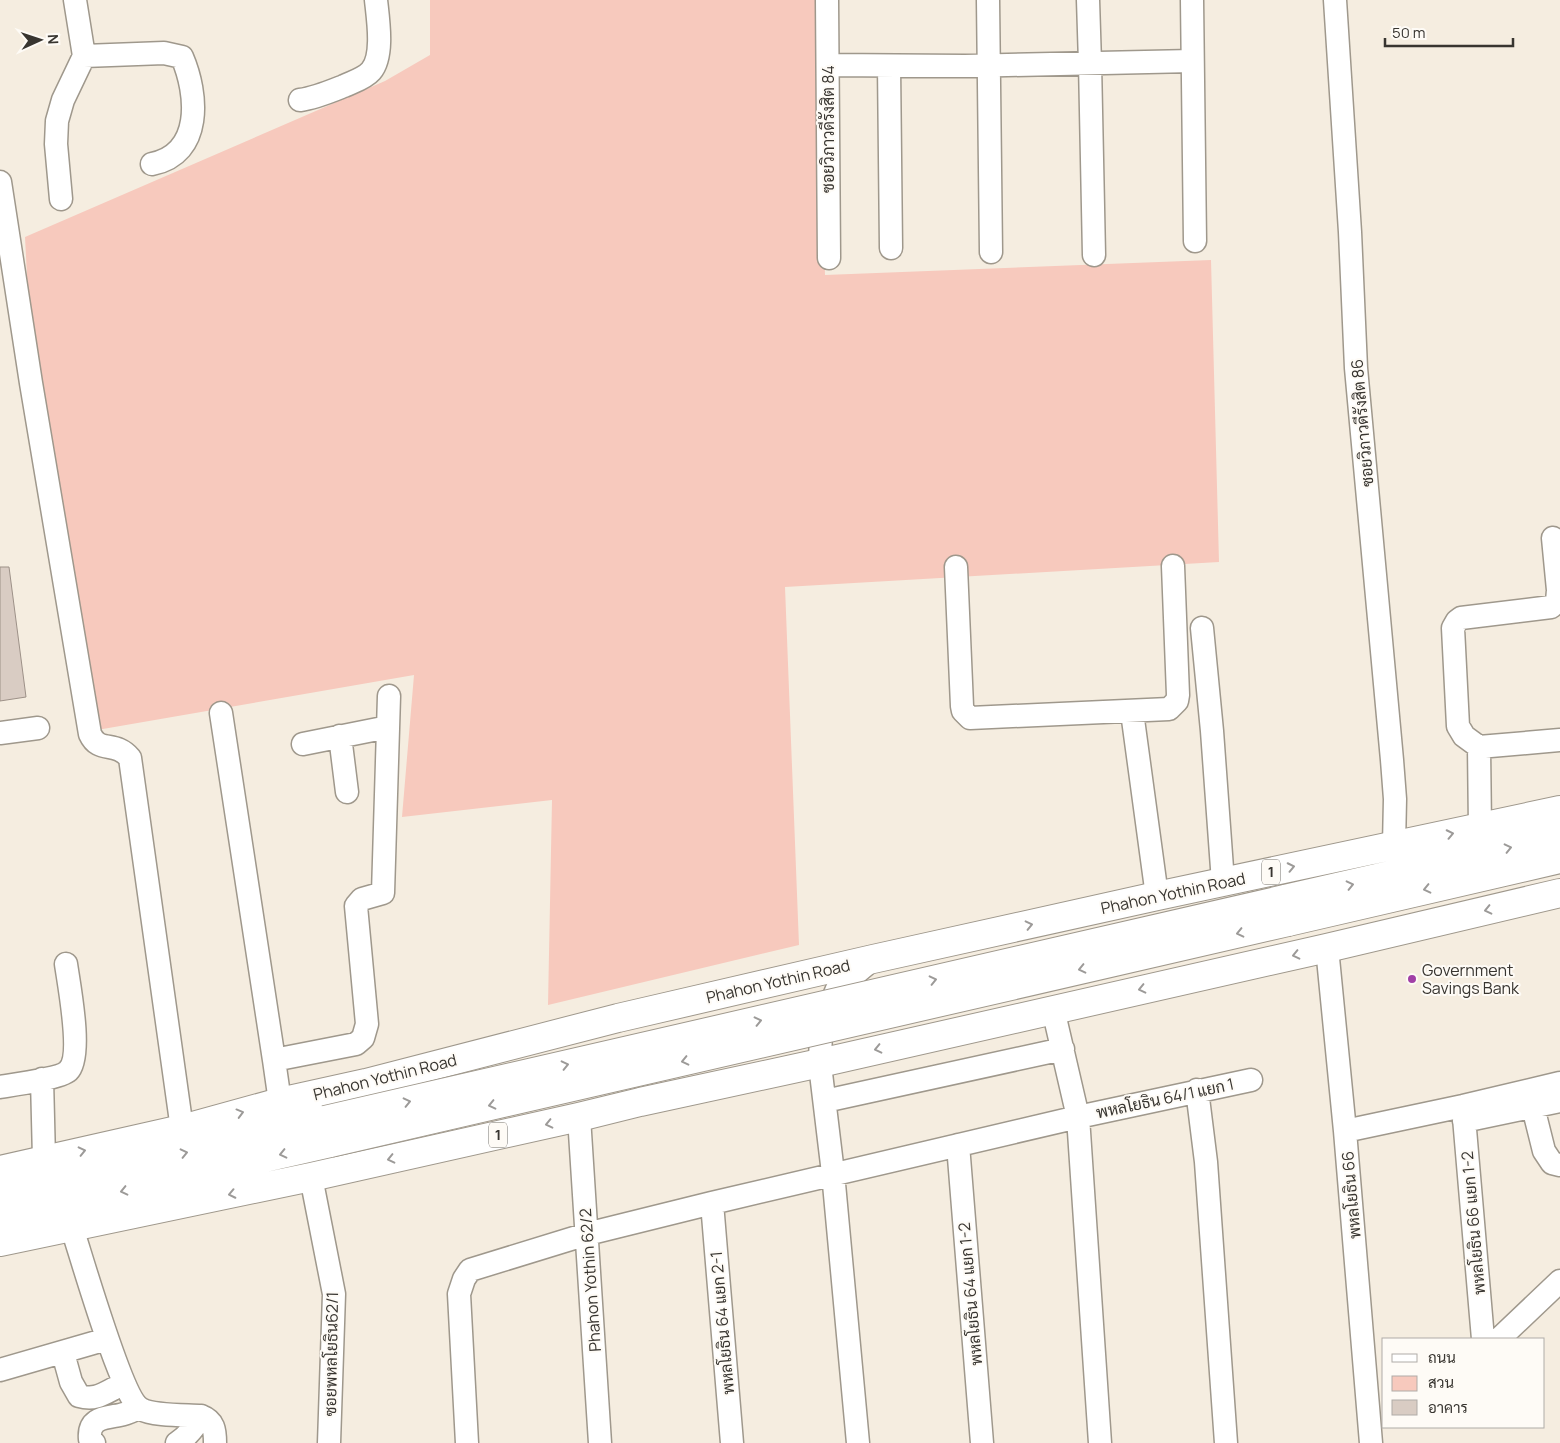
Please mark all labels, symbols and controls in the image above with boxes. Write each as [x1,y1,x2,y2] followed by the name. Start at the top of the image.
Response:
[15,15,65,65] north arrow
[1385,15,1512,47] scale bar
[1392,22,1426,43] text: 50 m
[44,34,63,45] text: N
[817,65,839,193] street label: ซอยวิภาวดีรังสิต 84
[1345,358,1379,488] street label: ซอยวิภาวดีรังสิต 86
[1445,829,1454,840] one-way arrow
[1504,843,1512,854] one-way arrow
[1262,860,1280,884] road number: 1
[1286,863,1295,873] one-way arrow
[1099,867,1247,919] street label: Phahon Yothin Road
[1345,880,1354,891] one-way arrow
[1423,883,1432,894] one-way arrow
[1483,904,1492,915] one-way arrow
[1025,920,1034,931] one-way arrow
[1236,927,1245,937] one-way arrow
[1291,949,1300,960] one-way arrow
[704,954,852,1008] street label: Phahon Yothin Road
[1422,959,1520,999] place label: Government Savings Bank
[1077,963,1086,974] one-way arrow
[1406,973,1418,985] marker: Government Savings Bank
[929,975,938,986] one-way arrow
[1138,983,1147,994] one-way arrow
[753,1016,762,1027] one-way arrow
[874,1043,883,1054] one-way arrow
[311,1049,459,1105] street label: Phahon Yothin Road
[680,1055,689,1066] one-way arrow
[561,1060,570,1071] one-way arrow
[1094,1073,1236,1123] street label: พหลโยธิน 64/1 แยก 1
[403,1097,412,1108] one-way arrow
[488,1100,497,1110] one-way arrow
[235,1108,244,1119] one-way arrow
[545,1118,554,1129] one-way arrow
[489,1122,507,1148] road number: 1
[77,1146,86,1157] one-way arrow
[179,1148,188,1159] one-way arrow
[278,1148,287,1159] one-way arrow
[1336,1150,1366,1240] street label: พหลโยธิน 66
[1456,1150,1490,1296] street label: พหลโยธิน 66 แยก 1-2
[386,1153,395,1164] one-way arrow
[120,1185,129,1196] one-way arrow
[228,1188,236,1199] one-way arrow
[574,1208,606,1352] street label: Phahon Yothin 62/2
[953,1221,987,1367] street label: พหลโยธิน 64 แยก 1-2
[705,1250,739,1396] street label: พหลโยธิน 64 แยก 2-1
[319,1291,343,1417] street label: ซอยพหลโยธิน62/1
[1382,1338,1545,1428] legend
[1428,1347,1456,1368] text: ถนน
[1428,1372,1454,1393] text: สวน
[1428,1397,1468,1418] text: อาคาร

